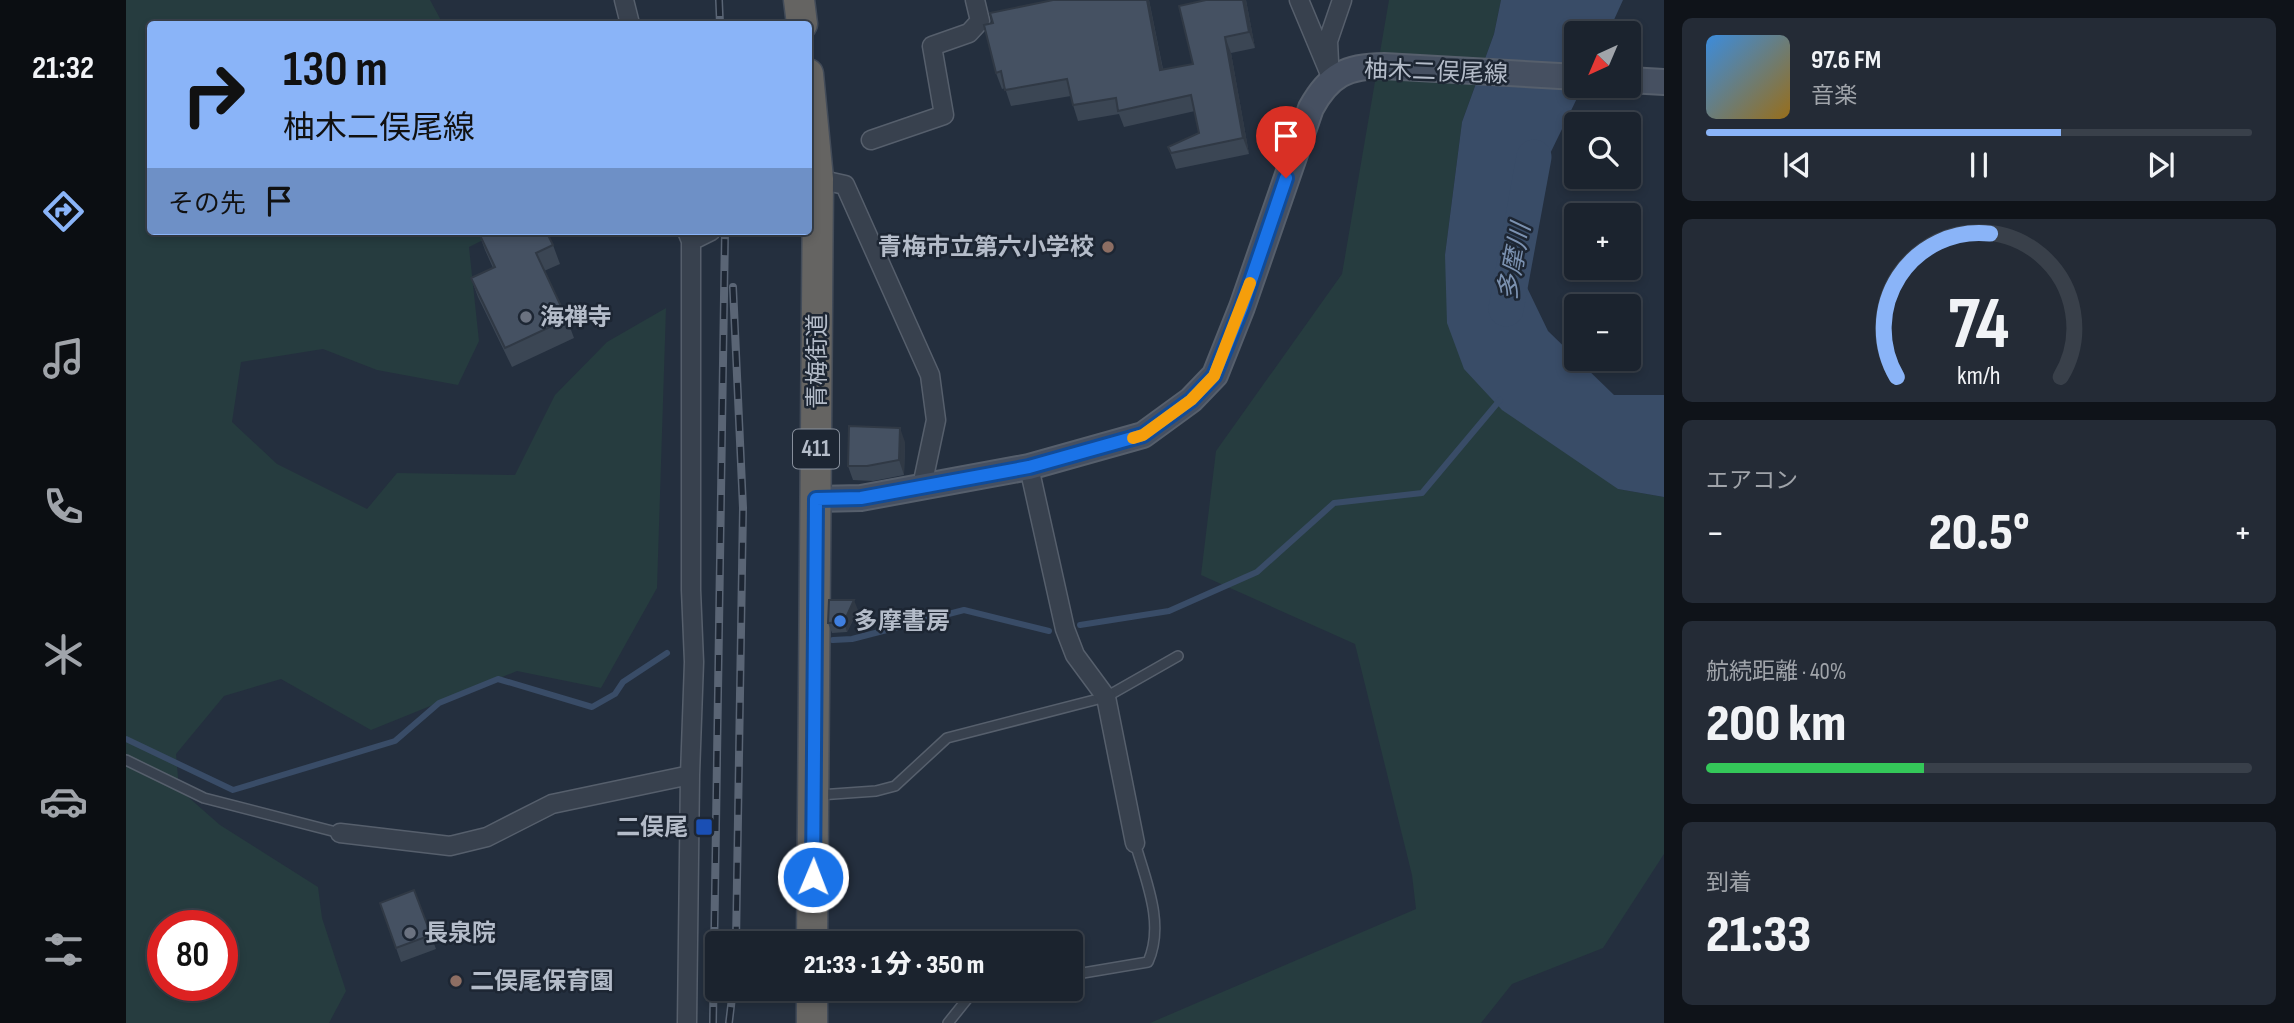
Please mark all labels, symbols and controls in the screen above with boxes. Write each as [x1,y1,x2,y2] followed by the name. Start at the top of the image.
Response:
[1564,21,1642,98] north arrow
[1564,21,1641,371] map controls
[283,41,388,100] text: 130 m
[1811,45,1881,76] text: 97.6 FM
[32,49,94,88] text: 21:32
[168,49,259,140] icon: right
[1364,55,1508,89] street label: 柚木二俣尾線
[1811,82,1857,110] text: 音楽
[1256,106,1316,178] pin
[283,109,475,148] text: 柚木二俣尾線
[1564,112,1641,189] button: search
[1267,117,1305,155] icon: arrive
[1778,146,1816,184] icon: previous
[1960,146,1998,184] icon: pause
[2142,146,2180,184] icon: next
[260,182,298,220] icon: arrive
[39,187,88,236] icon: directions
[168,189,246,220] text: その先
[1564,203,1641,280] button: +
[1492,218,1538,303] water label: 多摩川
[878,233,1094,262] place label: 青梅市立第六小学校
[1100,239,1116,255] marker: 青梅市立第六小学校
[1948,281,2010,369] text: 74
[1564,294,1641,371] button: −
[540,303,612,332] place label: 海禅寺
[518,309,534,325] marker: 海禅寺
[803,313,832,409] street label: 青梅街道
[39,334,88,383] icon: music
[1957,360,2001,391] text: km/h
[793,430,839,468] road number: 411
[1706,467,1798,495] text: エアコン
[39,482,88,531] icon: phone
[1928,502,2030,565] text: 20.5°
[1706,511,1725,556] text: −
[2233,511,2252,556] text: +
[854,607,950,636] place label: 多摩書房
[832,613,848,629] marker: 多摩書房
[39,630,88,679] icon: climate
[1706,658,1846,686] text: 航続距離 · 40%
[1706,693,1846,756] text: 200 km
[39,777,88,826] icon: car
[616,813,688,842] place label: 二俣尾
[694,817,714,837] marker: 二俣尾
[776,840,850,914] position arrow
[1706,869,1752,897] text: 到着
[1706,904,1811,967] text: 21:33
[147,910,238,1001] speed limit sign: 80
[424,919,496,948] place label: 長泉院
[39,925,88,974] icon: filters
[402,925,418,941] marker: 長泉院
[804,950,984,981] text: 21:33 · 1 分 · 350 m
[470,967,614,996] place label: 二俣尾保育園
[448,973,464,989] marker: 二俣尾保育園

